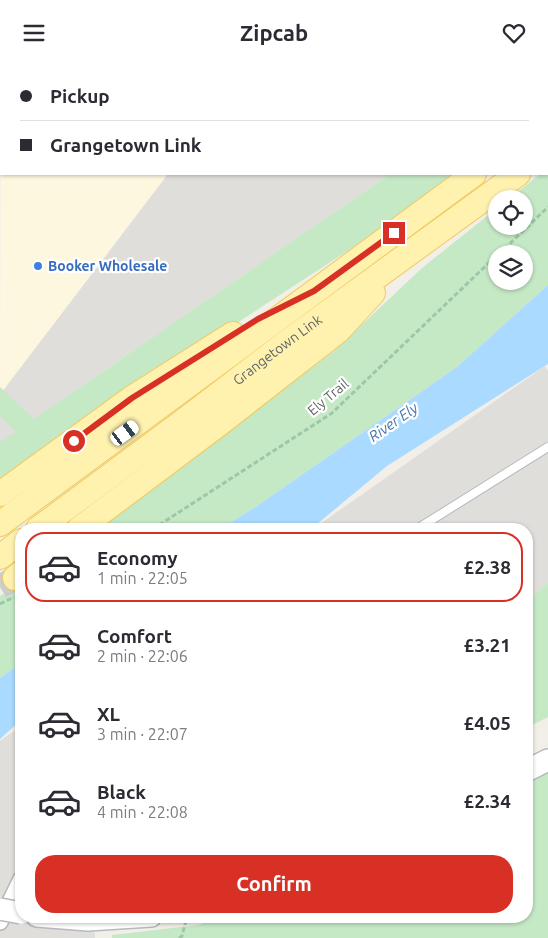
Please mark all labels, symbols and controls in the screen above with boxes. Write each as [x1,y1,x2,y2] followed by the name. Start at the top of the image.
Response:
[20,19,48,47] icon: menu
[500,19,528,47] icon: heart
[240,20,308,45] text: Zipcab
[50,85,110,107] text: Pickup
[50,134,202,156] text: Grangetown Link
[488,190,533,290] map controls
[488,190,533,235] button: locate
[383,222,405,244] route end
[488,245,533,290] button: layers
[48,258,167,274] place label: Booker Wholesale
[32,260,44,272] marker: Booker Wholesale
[230,311,325,388] street label: Grangetown Link
[304,375,352,419] street label: Ely Trail
[365,398,422,445] water label: River Ely
[108,418,141,448] car
[63,430,85,452] route start
[37,545,82,590] icon: car
[97,547,178,569] text: Economy
[463,556,511,578] text: £2.38
[97,569,188,587] text: 1 min · 22:05
[37,623,82,668] icon: car
[97,625,172,647] text: Comfort
[463,634,511,656] text: £3.21
[97,647,188,665] text: 2 min · 22:06
[37,701,82,746] icon: car
[97,703,120,725] text: XL
[463,712,511,734] text: £4.05
[97,725,188,743] text: 3 min · 22:07
[37,779,82,824] icon: car
[97,781,146,803] text: Black
[463,790,511,812] text: £2.34
[97,803,188,821] text: 4 min · 22:08
[35,855,513,913] button: Confirm

